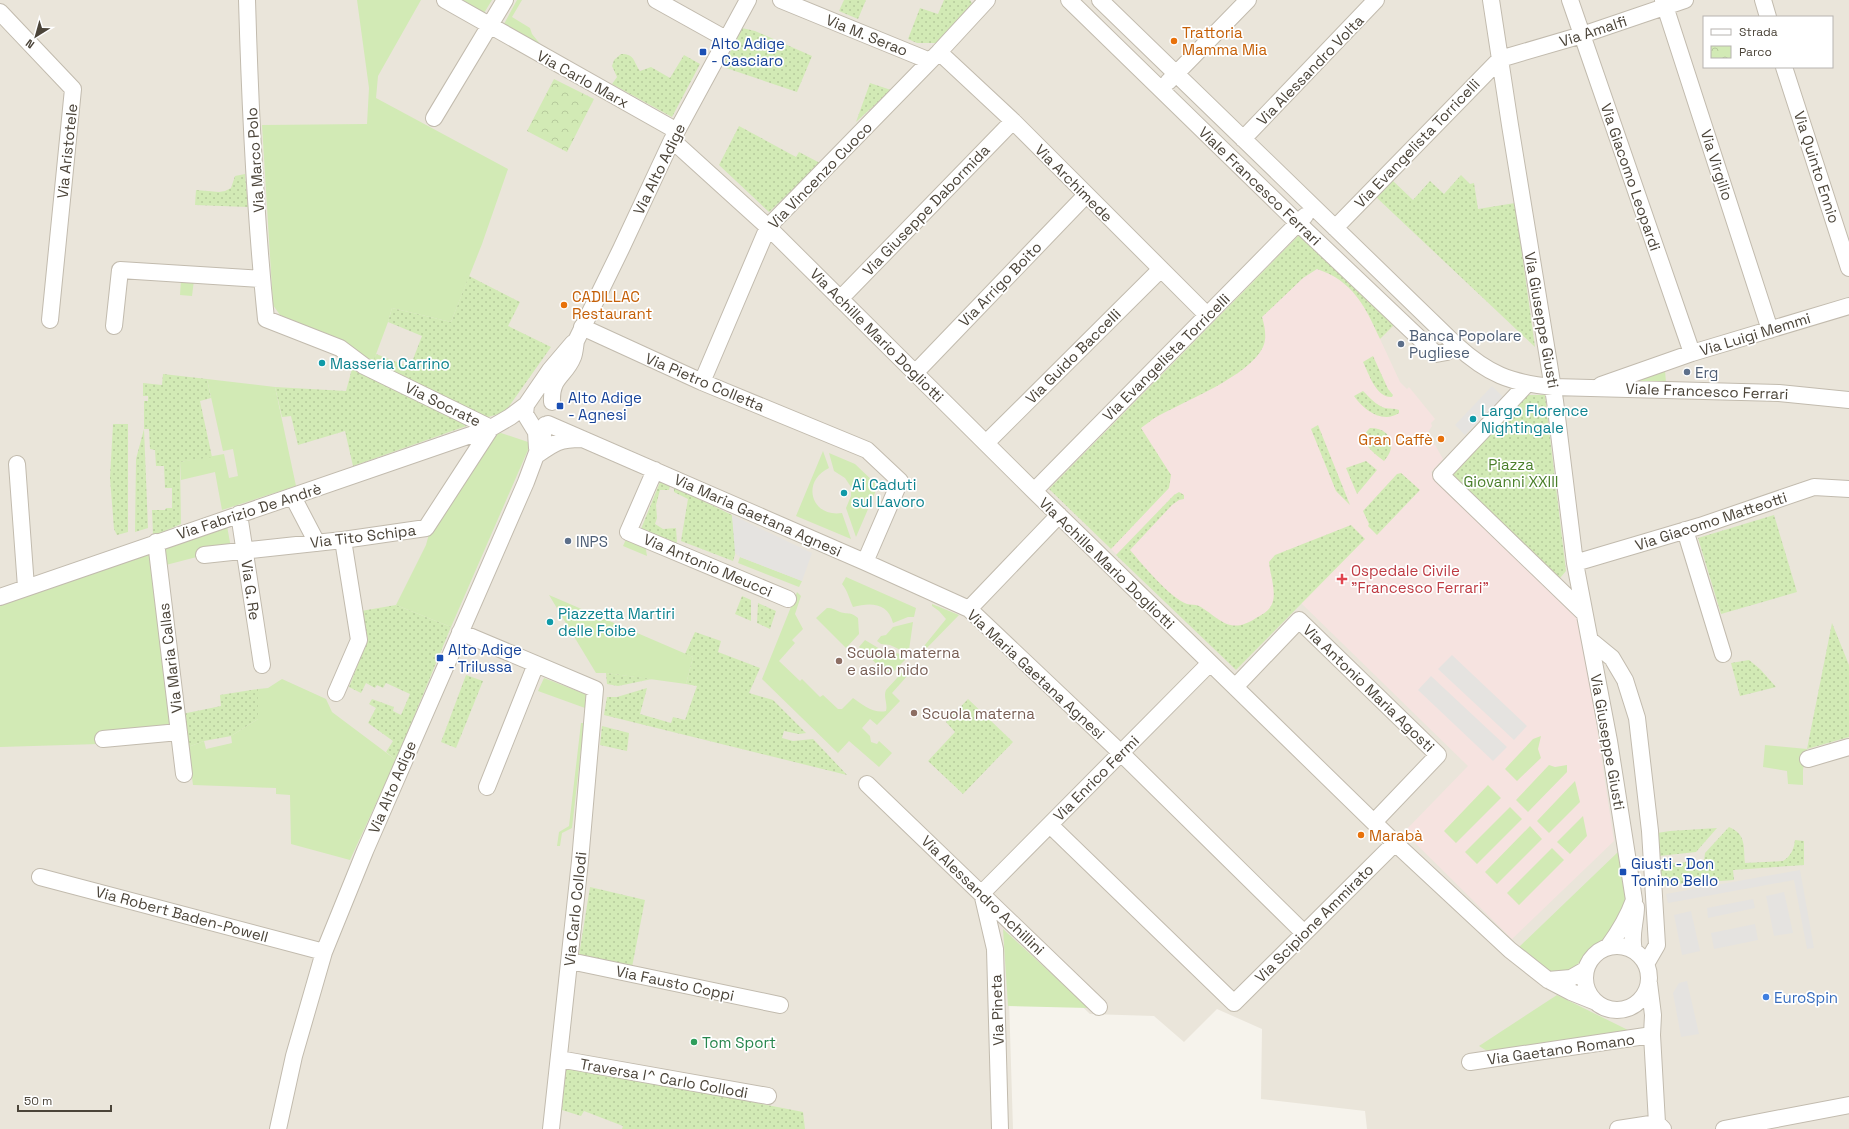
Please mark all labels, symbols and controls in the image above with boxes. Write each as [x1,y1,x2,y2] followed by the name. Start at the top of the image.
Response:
[823,10,911,60] street label: Via M. Serao
[1252,11,1368,129] street label: Via Alessandro Volta
[1557,11,1629,51] street label: Via Amalfi
[16,16,56,56] north arrow
[1703,16,1833,68] legend
[1182,23,1268,59] place label: Trattoria Mamma Mia
[1739,24,1778,40] text: Strada
[711,34,785,70] place label: Alto Adige - Casciaro
[23,36,37,52] text: N
[1169,36,1179,46] marker: Trattoria Mamma Mia
[1739,44,1772,60] text: Parco
[534,46,632,112] street label: Via Carlo Marx
[698,47,708,57] marker: Alto Adige - Casciaro
[1350,74,1484,212] street label: Via Evangelista Torricelli
[1597,101,1665,253] street label: Via Giacomo Leopardi
[53,102,81,199] street label: Via Aristotele
[242,107,268,213] street label: Via Marco Polo
[1790,108,1844,226] street label: Via Quinto Ennio
[764,118,876,232] street label: Via Vincenzo Cuoco
[629,120,689,218] street label: Via Alto Adige
[1195,123,1325,249] street label: Viale Francesco Ferrari
[1697,127,1737,203] street label: Via Virgilio
[858,140,994,280] street label: Via Giuseppe Dabormida
[1031,140,1117,226] street label: Via Archimede
[955,237,1045,331] street label: Via Arrigo Boito
[1521,250,1563,390] street label: Via Giuseppe Giusti
[806,264,948,406] street label: Via Achille Mario Dogliotti
[572,287,653,323] place label: CADILLAC Restaurant
[1098,289,1234,425] street label: Via Evangelista Torricelli
[559,300,569,310] marker: CADILLAC Restaurant
[1021,304,1125,408] street label: Via Guido Baccelli
[1697,308,1813,360] street label: Via Luigi Memmi
[1409,326,1522,362] place label: Banca Popolare Pugliese
[1396,339,1406,349] marker: Banca Popolare Pugliese
[643,348,768,416] street label: Via Pietro Colletta
[330,354,450,373] place label: Masseria Carrino
[317,358,327,368] marker: Masseria Carrino
[1695,363,1718,382] place label: Erg
[1682,367,1692,377] marker: Erg
[402,378,484,431] street label: Via Socrate
[1625,379,1789,403] street label: Viale Francesco Ferrari
[568,388,642,424] place label: Alto Adige - Agnesi
[555,401,565,411] marker: Alto Adige - Agnesi
[1481,401,1588,437] place label: Largo Florence Nightingale
[1468,414,1478,424] marker: Largo Florence Nightingale
[1358,430,1433,449] place label: Gran Caffè
[1436,434,1446,444] marker: Gran Caffè
[1463,455,1559,491] park label: Piazza Giovanni XXIII
[671,469,845,561] street label: Via Maria Gaetana Agnesi
[852,475,925,511] place label: Ai Caduti sul Lavoro
[174,479,324,543] street label: Via Fabrizio De Andrè
[1633,487,1789,555] street label: Via Giacomo Matteotti
[839,488,849,498] marker: Ai Caduti sul Lavoro
[1035,493,1179,633] street label: Via Achille Mario Dogliotti
[309,520,417,552] street label: Via Tito Schipa
[641,529,775,601] street label: Via Antonio Meucci
[576,532,608,551] place label: INPS
[563,536,573,546] marker: INPS
[237,559,265,622] street label: Via G. Re
[1351,561,1489,597] place label: Ospedale Civile "Francesco Ferrari"
[1336,573,1348,585] marker: Ospedale Civile "Francesco Ferrari"
[154,602,186,714] street label: Via Maria Callas
[558,604,675,640] place label: Piazzetta Martiri delle Foibe
[963,605,1109,743] street label: Via Maria Gaetana Agnesi
[545,617,555,627] marker: Piazzetta Martiri delle Foibe
[1299,620,1439,756] street label: Via Antonio Maria Agosti
[448,640,522,676] place label: Alto Adige - Trilussa
[847,643,960,679] place label: Scuola materna e asilo nido
[435,653,445,663] marker: Alto Adige - Trilussa
[834,656,844,666] marker: Scuola materna e asilo nido
[1587,672,1629,812] street label: Via Giuseppe Giusti
[922,704,1035,723] place label: Scuola materna
[909,708,919,718] marker: Scuola materna
[1049,731,1143,825] street label: Via Enrico Fermi
[364,738,420,836] street label: Via Alto Adige
[1369,826,1423,845] place label: Marabà
[1356,830,1366,840] marker: Marabà
[917,831,1049,959] street label: Via Alessandro Achillini
[560,851,590,967] street label: Via Carlo Collodi
[1631,854,1718,890] place label: Giusti - Don Tonino Bello
[1251,860,1377,986] street label: Via Scipione Ammirato
[1618,867,1628,877] marker: Giusti - Don Tonino Bello
[94,882,270,946] street label: Via Robert Baden-Powell
[614,961,736,1005] street label: Via Fausto Coppi
[986,974,1008,1046] street label: Via Pineta
[1774,988,1838,1007] place label: EuroSpin
[1761,992,1771,1002] marker: EuroSpin
[1486,1029,1636,1069] street label: Via Gaetano Romano
[702,1033,776,1052] place label: Tom Sport
[689,1037,699,1047] marker: Tom Sport
[579,1054,749,1102] street label: Traversa I^ Carlo Collodi
[18,1087,111,1113] scale bar
[24,1093,52,1109] text: 50 m

